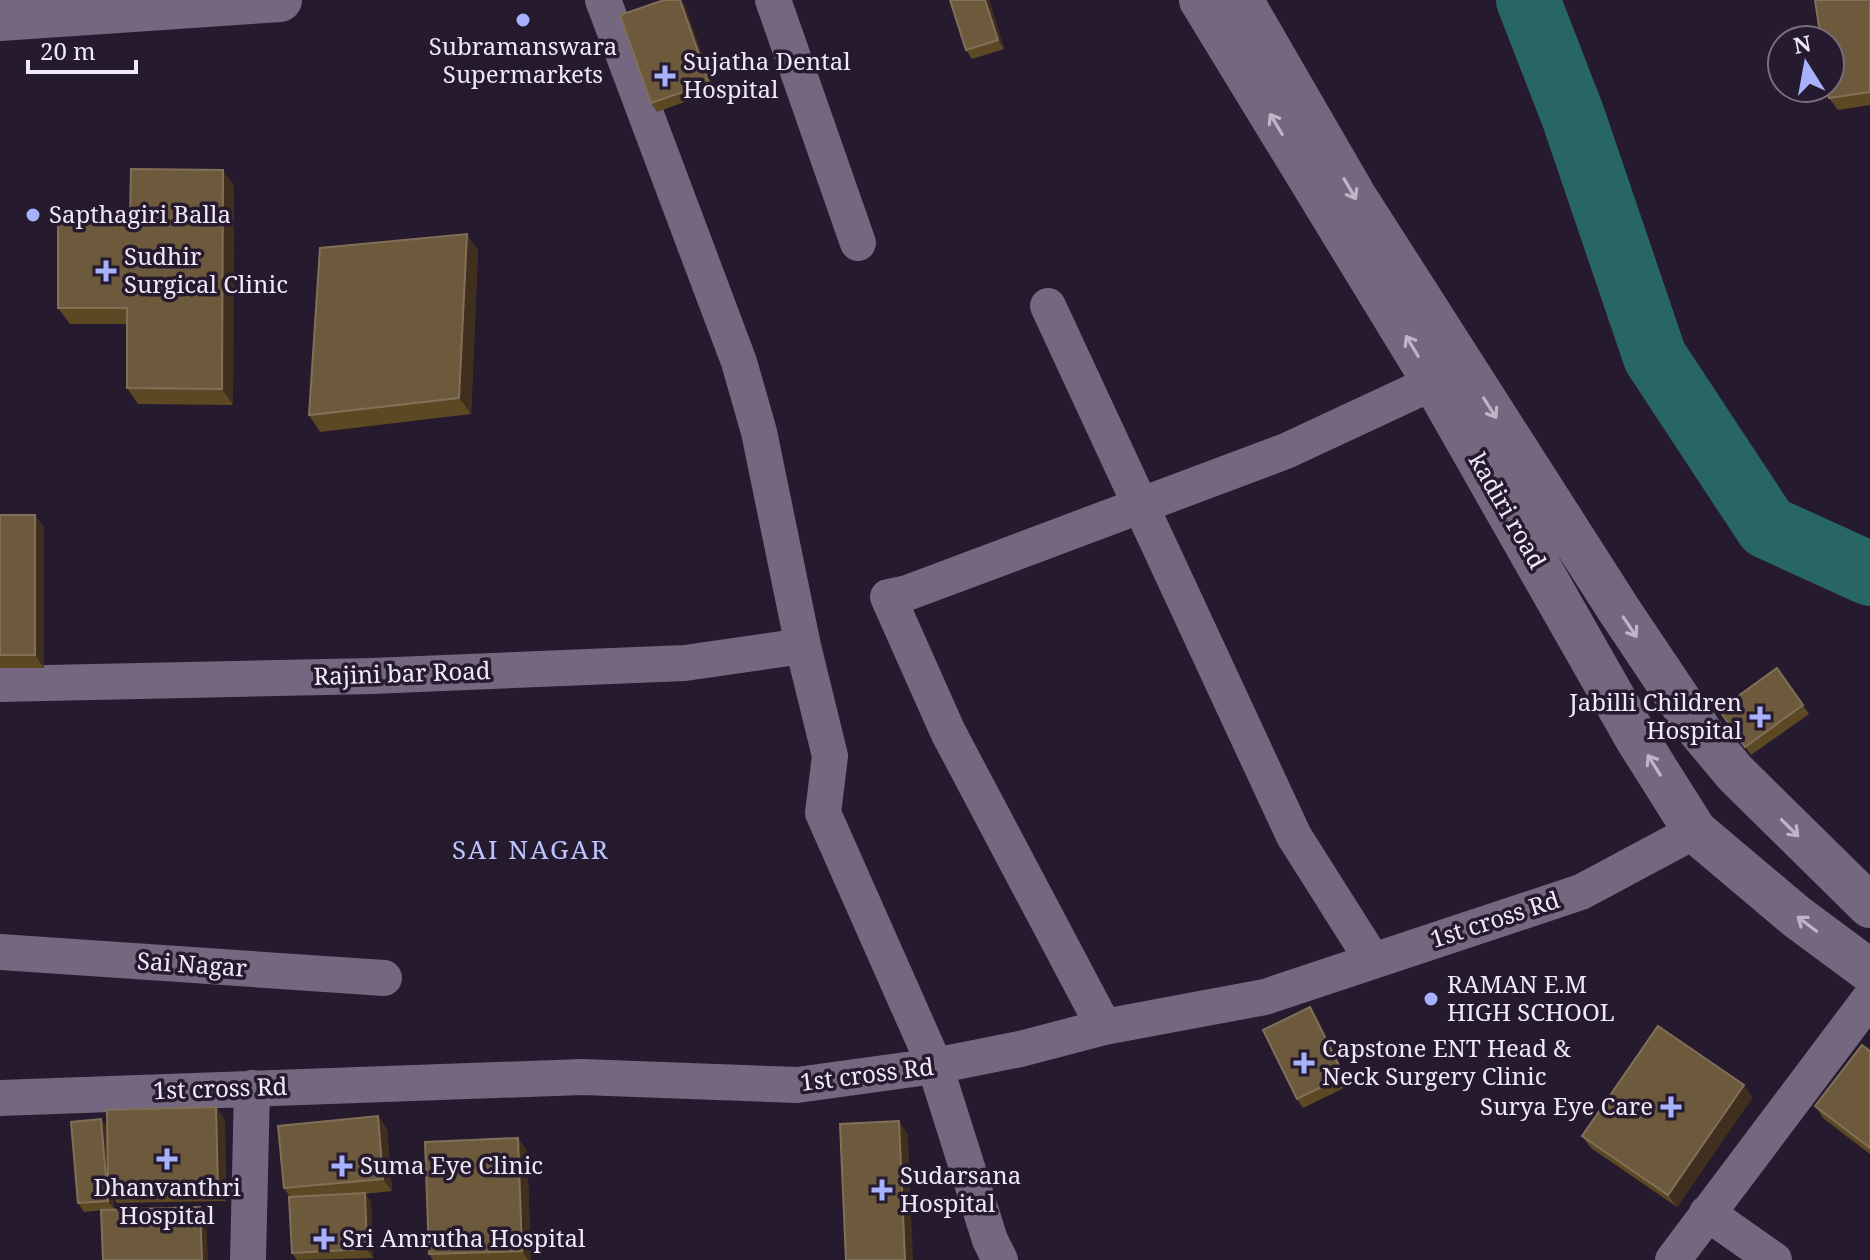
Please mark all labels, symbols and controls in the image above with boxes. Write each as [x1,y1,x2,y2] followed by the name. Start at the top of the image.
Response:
[514,11,532,29] marker: Subramanswara Supermarkets
[28,24,136,74] scale bar
[1766,24,1846,104] north arrow
[1791,27,1813,60] text: N
[429,29,617,90] place label: Subramanswara Supermarkets
[40,34,96,67] text: 20 m
[683,44,851,105] place label: Sujatha Dental Hospital
[654,65,676,87] marker: Sujatha Dental Hospital
[1268,113,1284,136] one-way arrow
[1342,177,1358,200] one-way arrow
[49,197,231,230] place label: Sapthagiri Balla
[24,206,42,224] marker: Sapthagiri Balla
[124,239,288,300] place label: Sudhir Surgical Clinic
[95,260,117,282] marker: Sudhir Surgical Clinic
[1403,335,1419,358] one-way arrow
[1483,396,1499,419] one-way arrow
[1462,446,1555,574] street label: kadiri road
[1622,615,1638,638] one-way arrow
[313,653,491,692] street label: Rajini bar Road
[1568,685,1743,746] place label: Jabilli Children Hospital
[1749,706,1771,728] marker: Jabilli Children Hospital
[1645,754,1661,777] one-way arrow
[1780,818,1799,837] one-way arrow
[452,831,610,867] district label: SAI NAGAR
[1426,882,1564,955] street label: 1st cross Rd
[1797,916,1819,933] one-way arrow
[136,943,248,984] street label: Sai Nagar
[1447,967,1615,1028] place label: RAMAN E.M HIGH SCHOOL
[1422,990,1440,1008] marker: RAMAN E.M HIGH SCHOOL
[1322,1031,1571,1092] place label: Capstone ENT Head & Neck Surgery Clinic
[798,1049,936,1098] street label: 1st cross Rd
[1293,1052,1315,1074] marker: Capstone ENT Head & Neck Surgery Clinic
[152,1069,288,1106] street label: 1st cross Rd
[1480,1089,1653,1122] place label: Surya Eye Care
[1660,1096,1682,1118] marker: Surya Eye Care
[156,1148,178,1170] marker: Dhanvanthri Hospital
[360,1148,543,1181] place label: Suma Eye Clinic
[331,1155,353,1177] marker: Suma Eye Clinic
[900,1158,1021,1219] place label: Sudarsana Hospital
[93,1170,241,1231] place label: Dhanvanthri Hospital
[871,1179,893,1201] marker: Sudarsana Hospital
[342,1221,586,1254] place label: Sri Amrutha Hospital
[313,1228,335,1250] marker: Sri Amrutha Hospital

